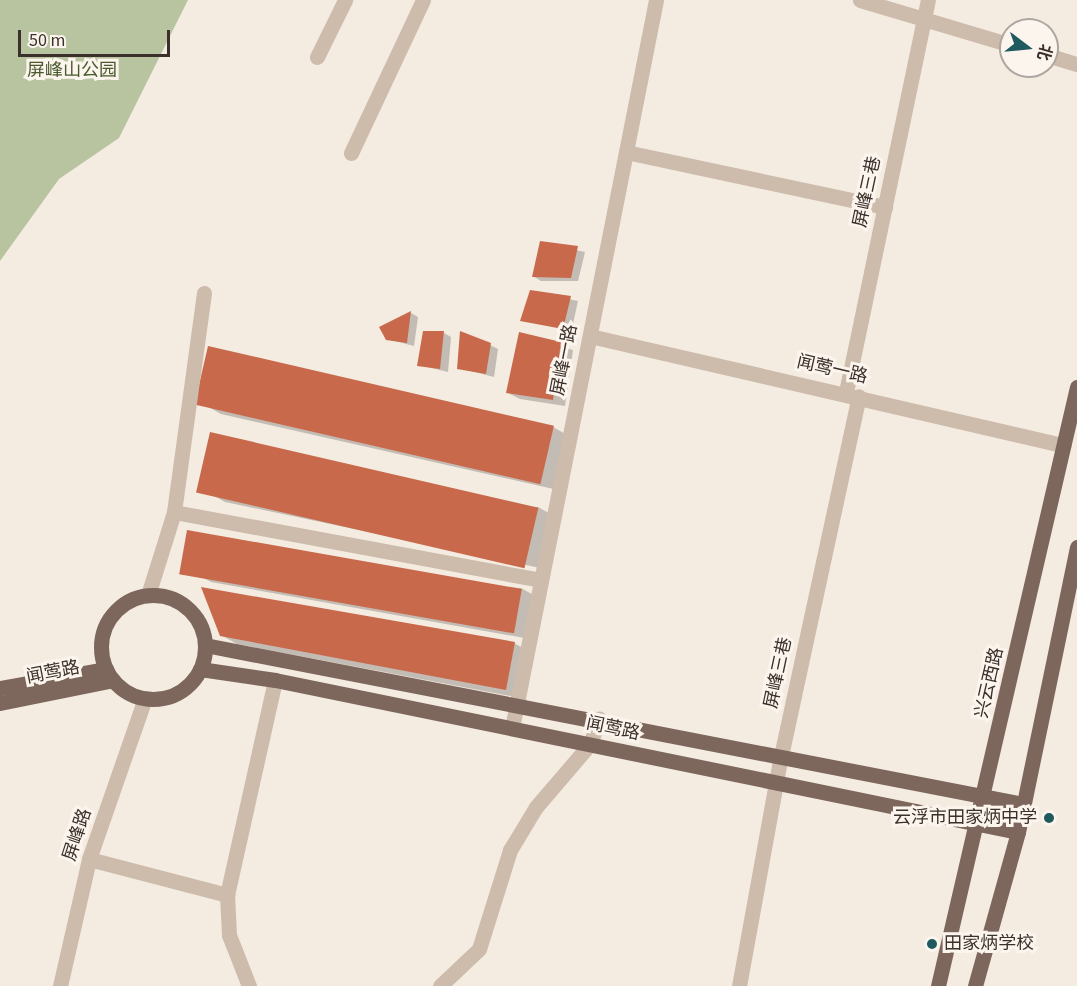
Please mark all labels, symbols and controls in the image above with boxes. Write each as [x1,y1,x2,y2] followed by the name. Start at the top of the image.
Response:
[21,18,172,56] scale bar
[999,18,1059,78] north arrow
[29,28,65,53] text: 50 m
[1032,42,1057,63] text: 北
[27,60,117,82] park label: 屏峰山公园
[850,155,886,229] street label: 屏峰三巷
[548,323,582,397] street label: 屏峰一路
[794,351,870,389] street label: 闻莺一路
[761,636,797,710] street label: 屏峰三巷
[971,645,1009,721] street label: 兴云西路
[24,657,82,689] street label: 闻莺路
[584,713,642,745] street label: 闻莺路
[59,806,97,864] street label: 屏峰路
[893,807,1037,829] place label: 云浮市田家炳中学
[1042,811,1056,825] marker: 云浮市田家炳中学
[944,933,1034,955] place label: 田家炳学校
[925,937,939,951] marker: 田家炳学校

